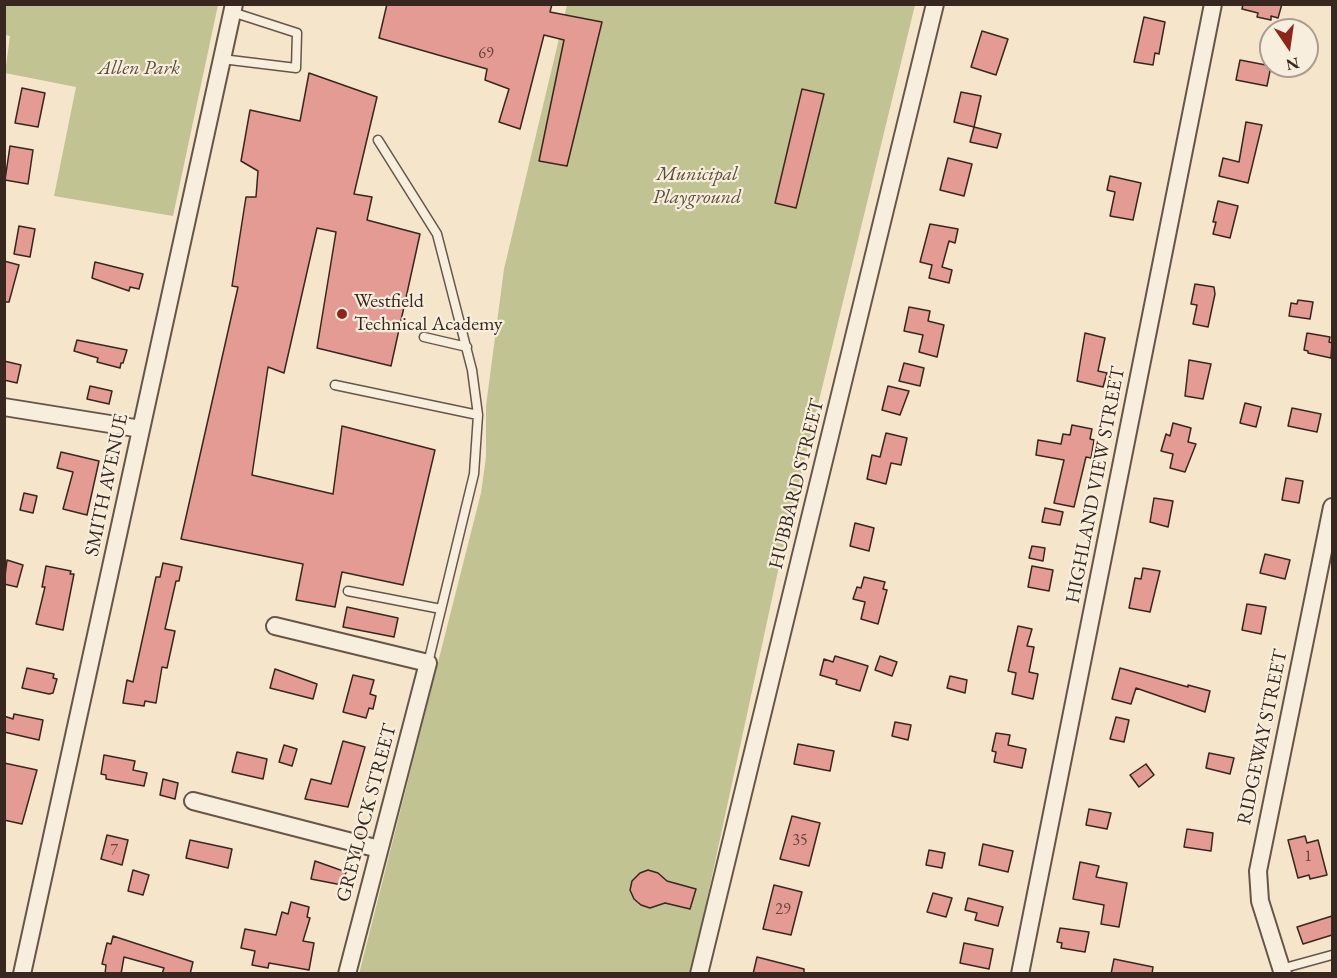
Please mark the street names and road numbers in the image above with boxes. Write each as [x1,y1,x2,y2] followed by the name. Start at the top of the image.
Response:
[1061,364,1131,606] street label: HIGHLAND VIEW STREET
[764,396,830,572] street label: HUBBARD STREET
[80,411,134,559] street label: SMITH AVENUE
[1233,647,1293,827] street label: RIDGEWAY STREET
[332,721,402,905] street label: GREYLOCK STREET

